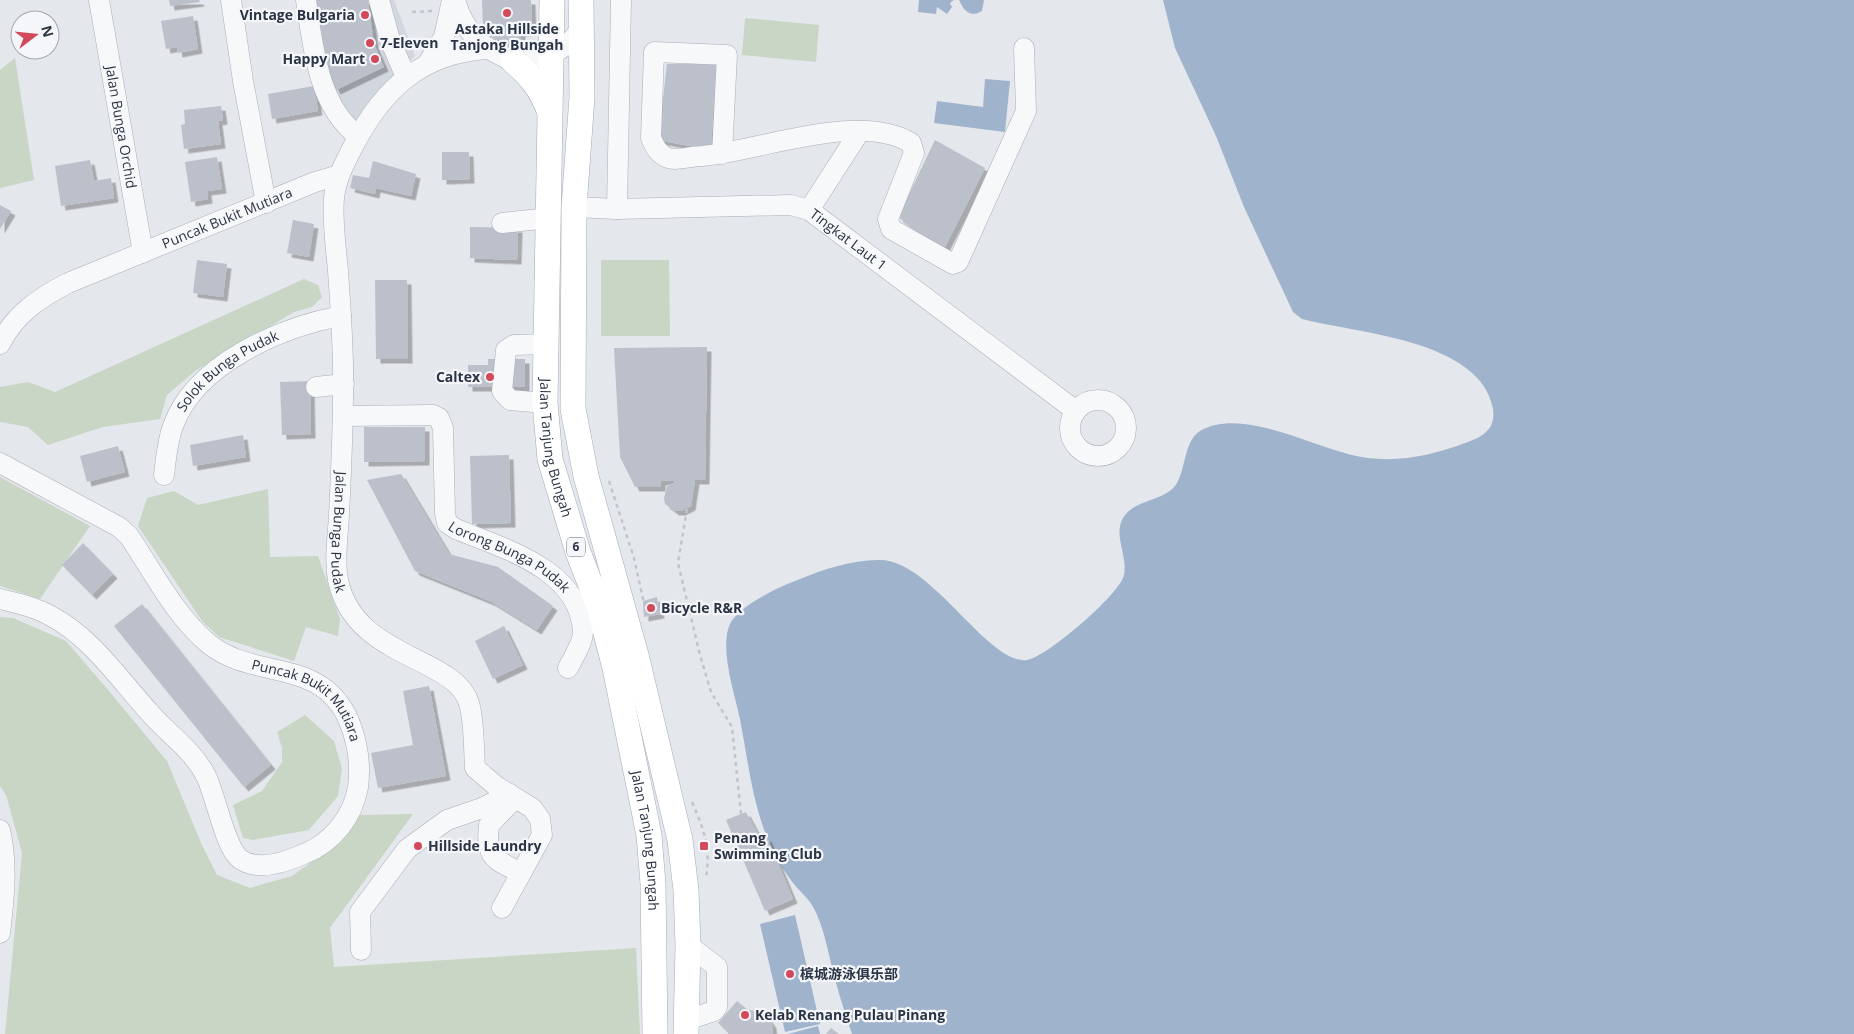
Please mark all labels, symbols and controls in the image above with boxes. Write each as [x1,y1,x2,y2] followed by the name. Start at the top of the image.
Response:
[240,5,355,24] place label: Vintage Bulgaria
[501,7,513,19] marker: Astaka Hillside Tanjong Bungah
[359,9,371,21] marker: Vintage Bulgaria
[10,10,60,60] north arrow
[451,19,563,54] place label: Astaka Hillside Tanjong Bungah
[37,23,59,39] text: N
[380,33,438,52] place label: 7-Eleven
[364,37,376,49] marker: 7-Eleven
[282,49,365,68] place label: Happy Mart
[369,53,381,65] marker: Happy Mart
[101,62,142,190] street label: Jalan Bunga Orchid
[159,182,295,253] street label: Puncak Bukit Mutiara
[806,204,891,274] street label: Tingkat Laut 1
[172,325,282,415] street label: Solok Bunga Pudak
[436,367,481,386] place label: Caltex
[484,371,496,383] marker: Caltex
[536,376,577,519] street label: Jalan Tanjung Bungah
[327,469,351,595] street label: Jalan Bunga Pudak
[445,517,575,597] street label: Lorong Bunga Pudak
[567,538,585,556] road number: 6
[661,598,743,617] place label: Bicycle R&R
[645,602,657,614] marker: Bicycle R&R
[250,654,365,744] street label: Puncak Bukit Mutiara
[627,767,663,911] street label: Jalan Tanjung Bungah
[714,828,822,863] place label: Penang Swimming Club
[428,836,542,855] place label: Hillside Laundry
[412,840,424,852] marker: Hillside Laundry
[698,840,710,852] marker: Penang Swimming Club
[800,964,898,983] place label: 槟城游泳俱乐部
[784,968,796,980] marker: 槟城游泳俱乐部
[755,1005,945,1024] place label: Kelab Renang Pulau Pinang
[739,1009,751,1021] marker: Kelab Renang Pulau Pinang

